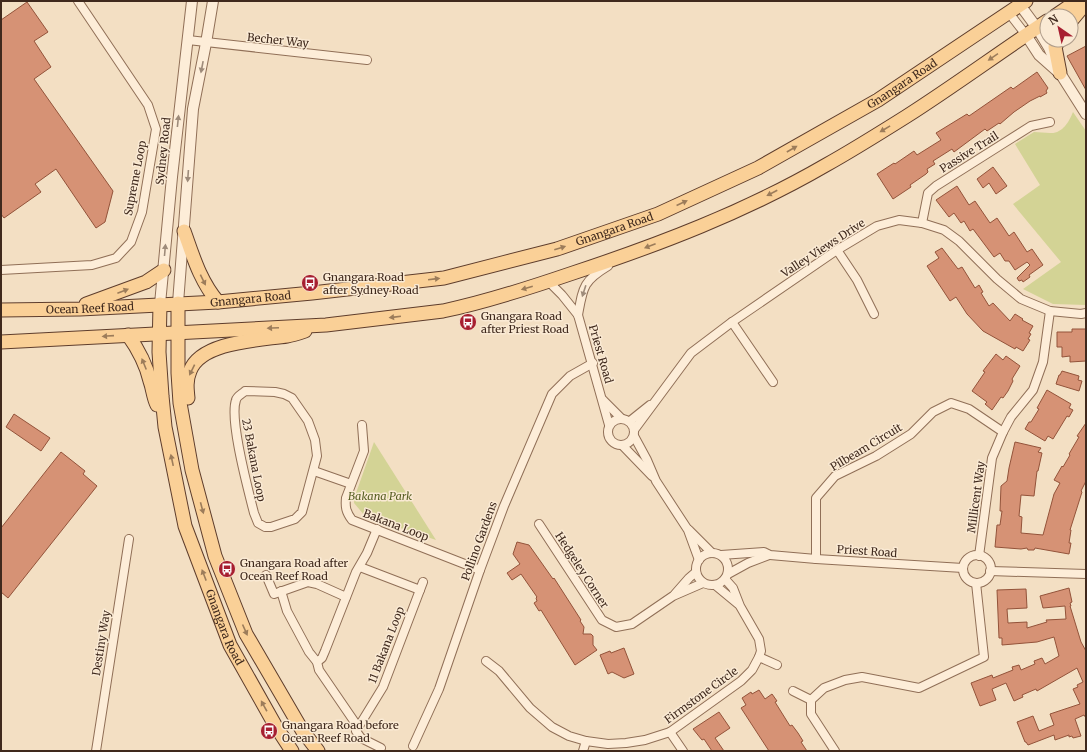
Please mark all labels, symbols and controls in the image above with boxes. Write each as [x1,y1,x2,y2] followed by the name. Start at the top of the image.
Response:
[1039,8,1079,48] north arrow
[1046,11,1061,28] text: N
[246,30,310,50] street label: Becher Way
[988,53,999,61] one-way arrow
[865,55,940,112] street label: Gnangara Road
[198,61,204,73] one-way arrow
[175,115,182,127] one-way arrow
[152,116,174,186] street label: Sydney Road
[879,126,891,133] one-way arrow
[937,128,1002,176] street label: Passive Trail
[121,139,149,217] street label: Supreme Loop
[786,146,798,153] one-way arrow
[184,170,191,182] one-way arrow
[767,190,778,197] one-way arrow
[676,200,688,206] one-way arrow
[574,209,655,249] street label: Gnangara Road
[778,216,868,281] street label: Valley Views Drive
[162,244,169,256] one-way arrow
[643,244,655,250] one-way arrow
[554,245,566,251] one-way arrow
[323,270,419,297] place label: Gnangara Road after Sydney Road
[300,273,320,293] bus stop icon: Gnangara Road after Sydney Road
[200,274,206,286] one-way arrow
[428,276,440,282] one-way arrow
[520,285,532,291] one-way arrow
[580,286,586,298] one-way arrow
[118,287,130,293] one-way arrow
[210,288,292,309] street label: Gnangara Road
[46,299,135,316] street label: Ocean Reef Road
[481,309,569,336] place label: Gnangara Road after Priest Road
[458,312,478,332] bus stop icon: Gnangara Road after Priest Road
[389,314,401,320] one-way arrow
[586,323,616,385] street label: Priest Road
[267,324,279,331] one-way arrow
[102,333,114,340] one-way arrow
[141,359,147,370] one-way arrow
[189,364,195,376] one-way arrow
[239,417,269,503] street label: 23 Bakana Loop
[828,420,905,474] street label: Pilbeam Circuit
[169,454,175,466] one-way arrow
[964,460,988,534] street label: Millicent Way
[348,489,412,503] park label: Bakana Park
[458,499,500,583] street label: Pollino Gardens
[199,502,205,514] one-way arrow
[361,506,431,544] street label: Bakana Loop
[552,529,612,611] street label: Hedgeley Corner
[836,542,898,560] street label: Priest Road
[240,556,348,583] place label: Gnangara Road after Ocean Reef Road
[217,559,237,579] bus stop icon: Gnangara Road after Ocean Reef Road
[200,569,206,581] one-way arrow
[203,587,247,668] street label: Gnangara Road
[365,604,407,685] street label: 11 Bakana Loop
[89,609,113,677] street label: Destiny Way
[242,625,248,636] one-way arrow
[662,663,741,726] street label: Firmstone Circle
[261,700,268,712] one-way arrow
[282,718,399,745] place label: Gnangara Road before Ocean Reef Road
[259,721,279,741] bus stop icon: Gnangara Road before Ocean Reef Road

